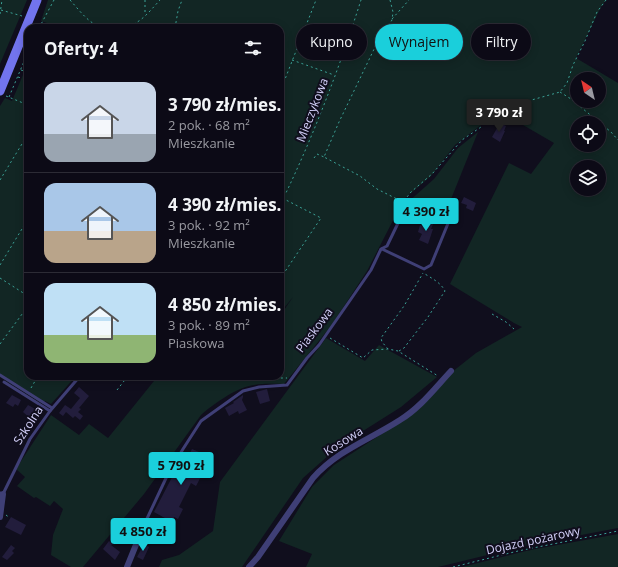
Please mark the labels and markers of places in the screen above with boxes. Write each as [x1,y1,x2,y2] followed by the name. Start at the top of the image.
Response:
[458,99,540,133] pin: 3 790 zł
[385,198,467,232] pin: 4 390 zł
[140,452,222,486] pin: 5 790 zł
[102,518,184,552] pin: 4 850 zł

